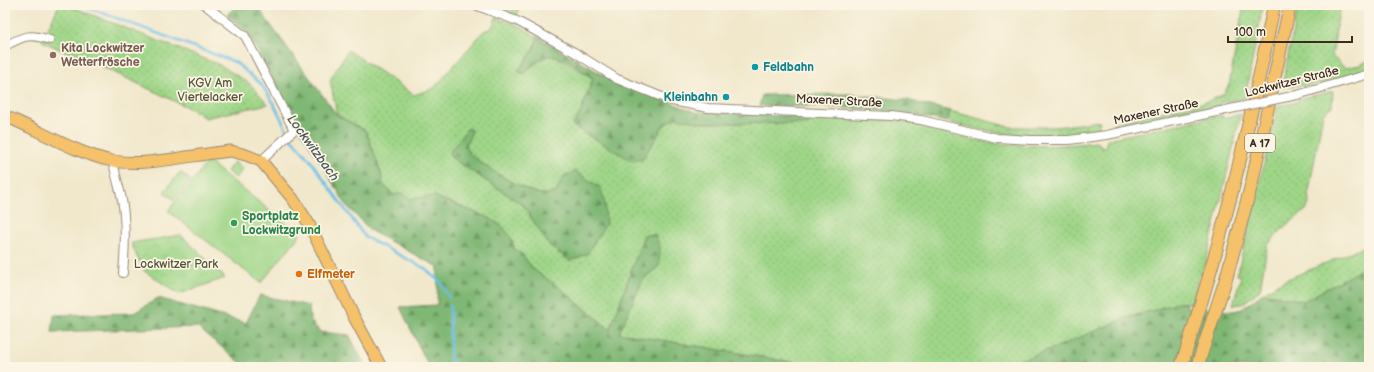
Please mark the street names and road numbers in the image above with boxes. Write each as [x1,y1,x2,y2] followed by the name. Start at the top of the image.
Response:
[1244,63,1340,101] street label: Lockwitzer Straße
[795,91,883,111] street label: Maxener Straße
[1112,96,1200,128] street label: Maxener Straße
[1245,134,1275,152] road number: A 17

